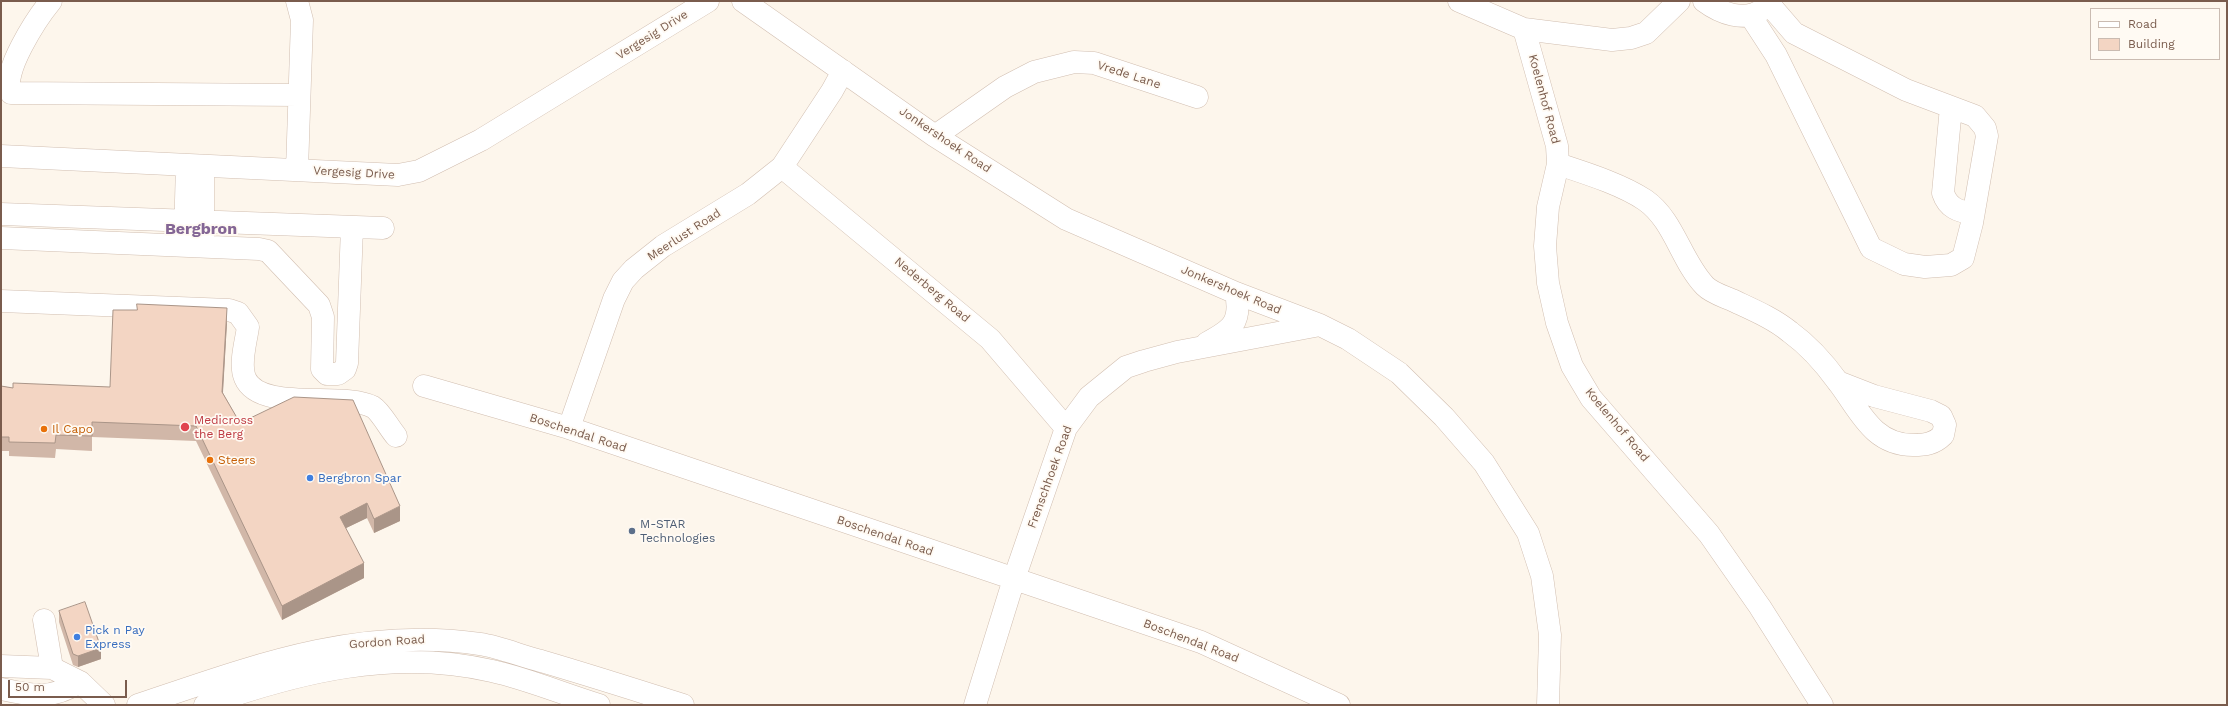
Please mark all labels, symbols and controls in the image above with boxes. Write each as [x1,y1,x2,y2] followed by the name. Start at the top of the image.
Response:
[613,7,691,63] street label: Vergesig Drive
[2090,8,2220,60] legend
[2128,17,2157,31] text: Road
[2128,37,2175,51] text: Building
[1525,53,1563,145] street label: Koelenhof Road
[1095,58,1163,92] street label: Vrede Lane
[896,104,994,176] street label: Jonkershoek Road
[313,164,395,182] street label: Vergesig Drive
[645,206,723,264] street label: Meerlust Road
[165,219,237,239] district label: Bergbron
[891,254,973,326] street label: Nederberg Road
[1179,262,1283,318] street label: Jonkershoek Road
[1582,385,1652,465] street label: Koelenhof Road
[528,411,628,455] street label: Boschendal Road
[194,413,253,441] place label: Medicross the Berg
[179,421,191,433] marker: Medicross the Berg
[52,422,93,436] place label: Il Capo
[39,424,49,434] marker: Il Capo
[1025,424,1075,530] street label: Frenschhoek Road
[218,453,256,467] place label: Steers
[205,455,215,465] marker: Steers
[318,471,402,485] place label: Bergbron Spar
[305,473,315,483] marker: Bergbron Spar
[835,513,935,559] street label: Boschendal Road
[640,517,715,545] place label: M-STAR Technologies
[627,526,637,536] marker: M-STAR Technologies
[1141,616,1241,666] street label: Boschendal Road
[85,623,145,651] place label: Pick n Pay Express
[72,632,82,642] marker: Pick n Pay Express
[349,632,425,652] street label: Gordon Road
[10,672,129,698] scale bar
[15,680,45,694] text: 50 m

